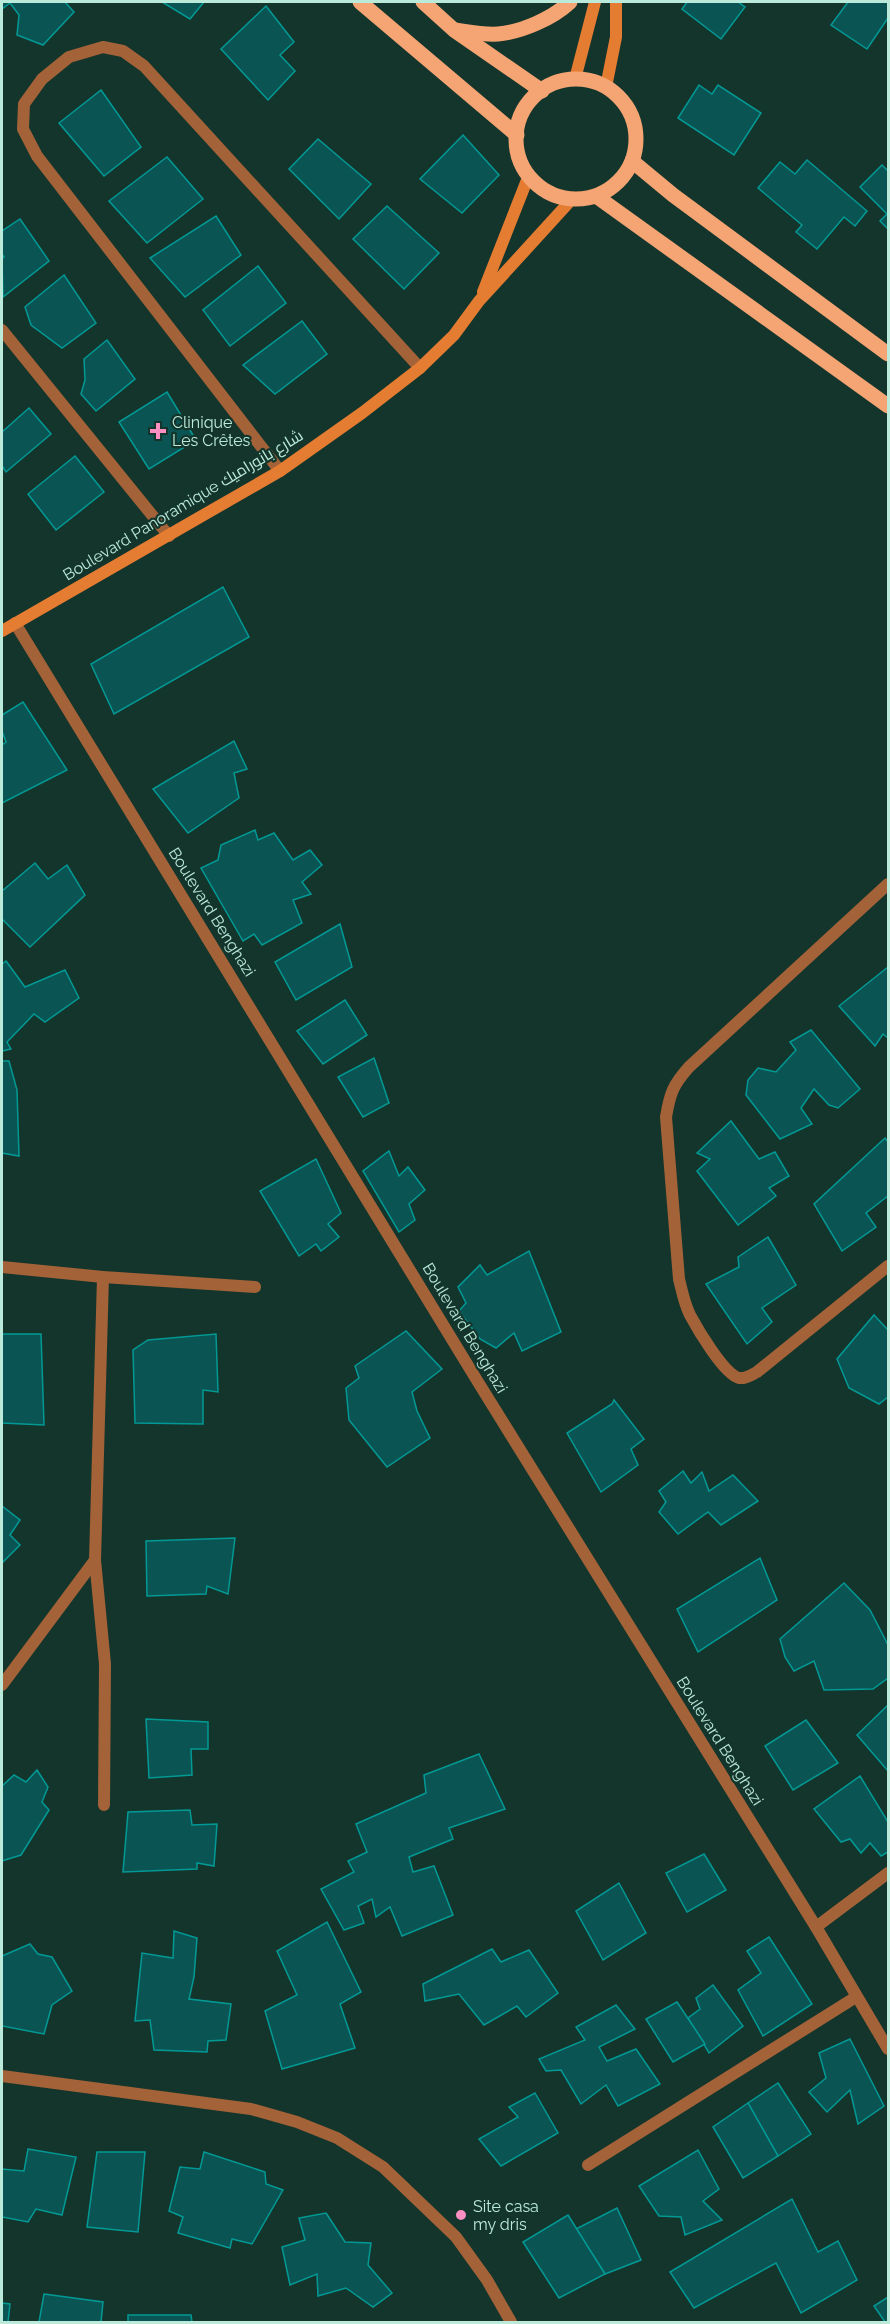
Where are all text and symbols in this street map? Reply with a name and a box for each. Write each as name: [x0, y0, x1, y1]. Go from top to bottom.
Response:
place label: Clinique Les Crêtes: [172, 413, 251, 450]
marker: Clinique Les Crêtes: [149, 422, 167, 440]
street label: Boulevard Panoramique شارع بانوراميك: [60, 426, 307, 586]
street label: Boulevard Benghazi: [165, 844, 259, 980]
street label: Boulevard Benghazi: [419, 1260, 511, 1396]
street label: Boulevard Benghazi: [673, 1673, 767, 1809]
place label: Site casa my dris: [473, 2197, 539, 2234]
marker: Site casa my dris: [454, 2208, 468, 2222]

